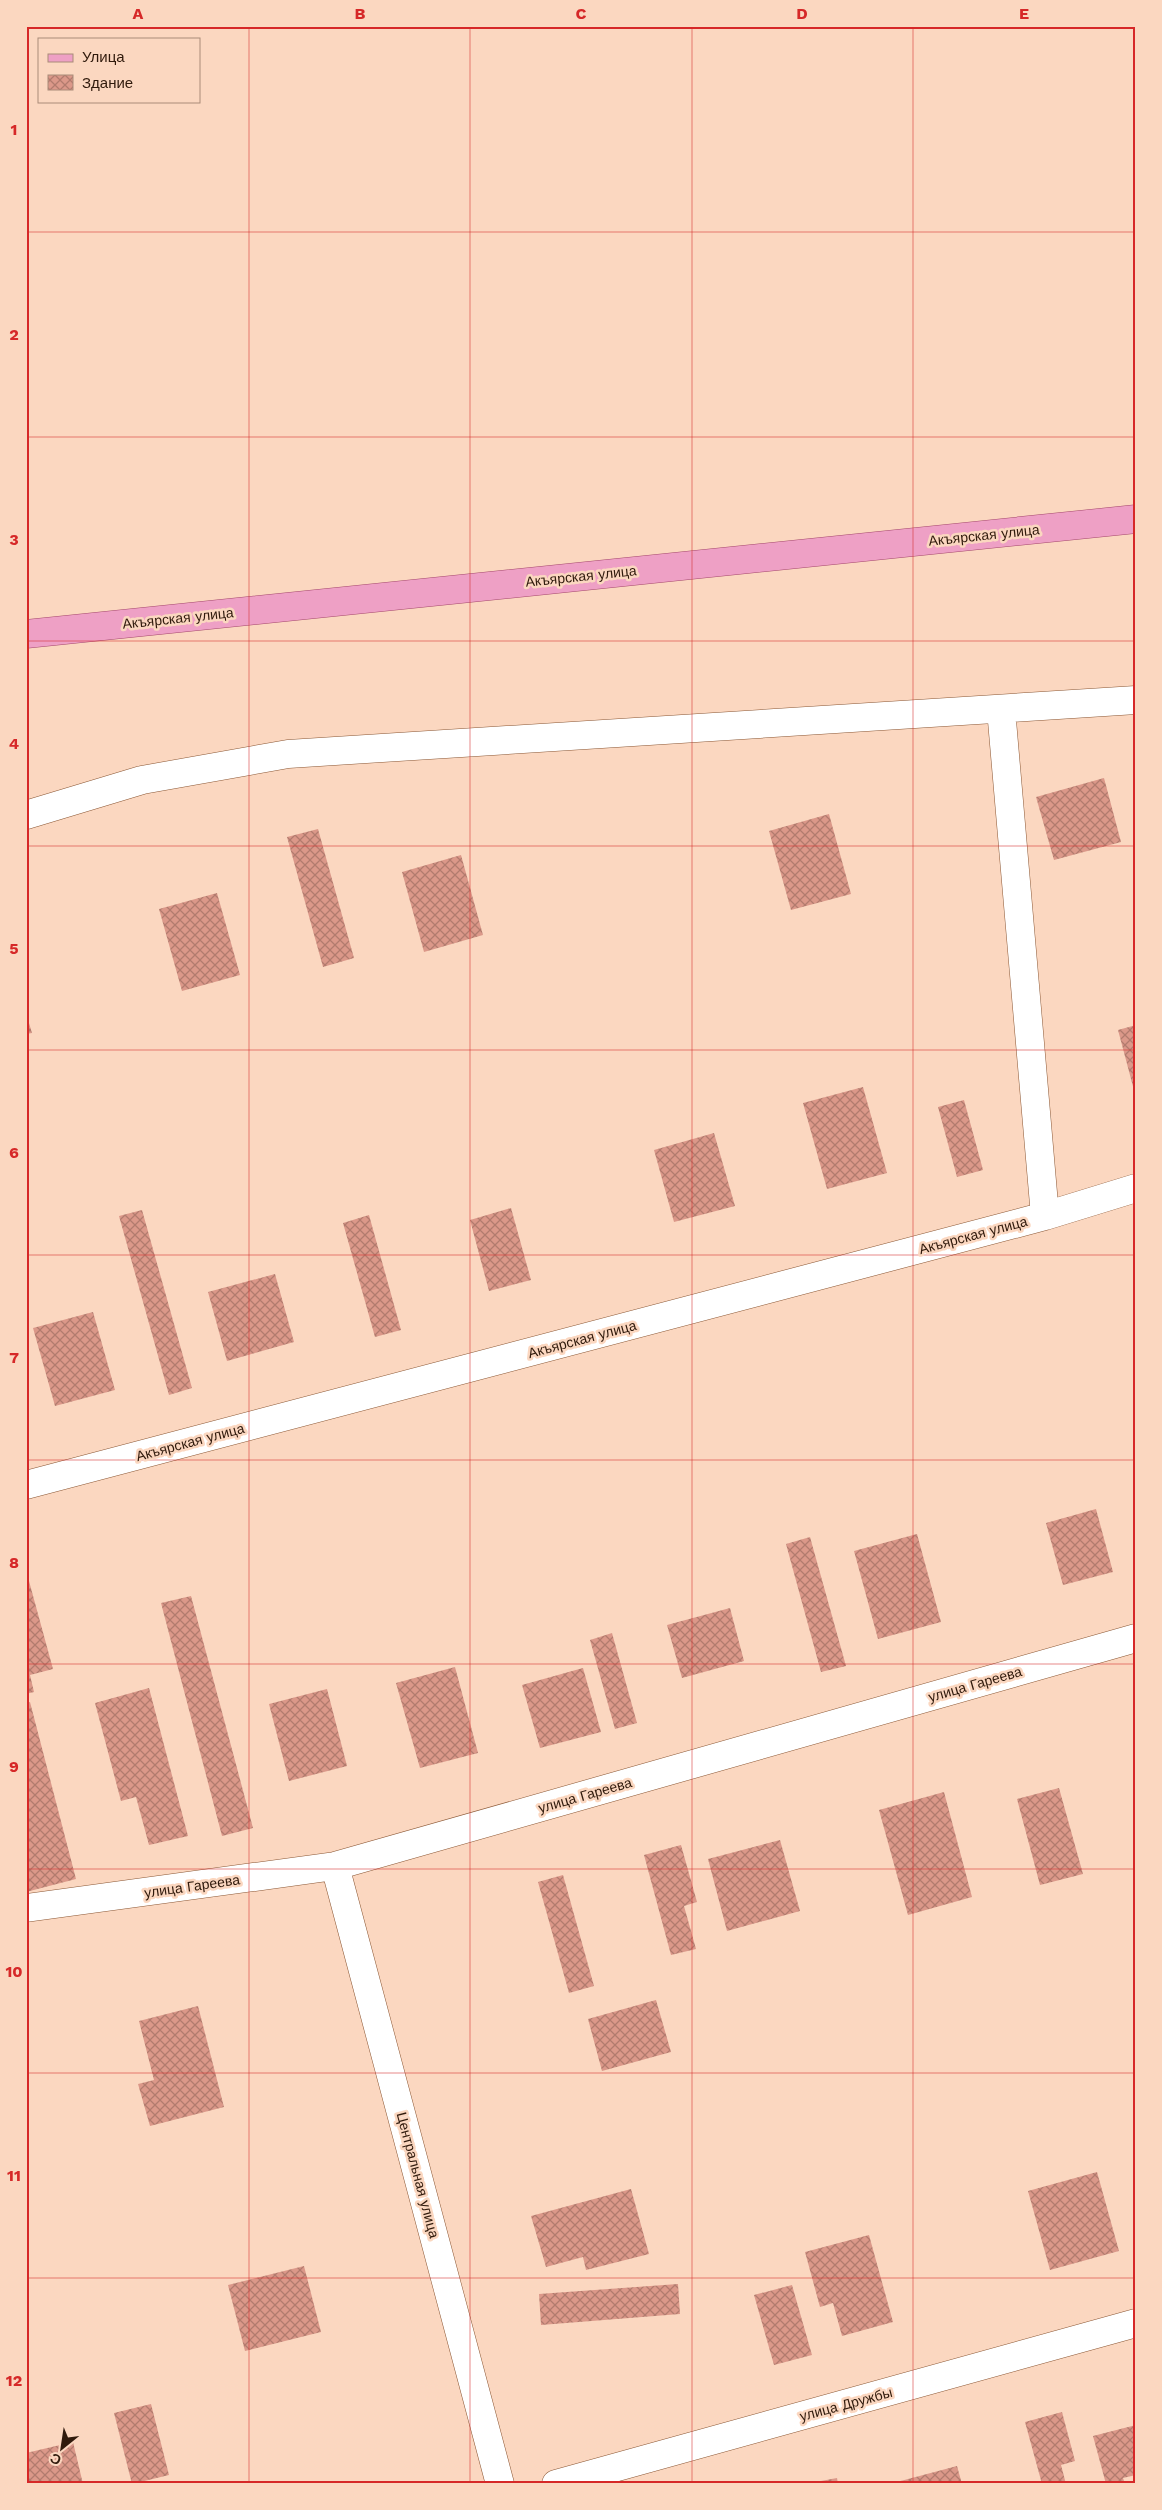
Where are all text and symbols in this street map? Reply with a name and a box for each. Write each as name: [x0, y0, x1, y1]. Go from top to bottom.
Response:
text: A: [133, 4, 144, 23]
text: B: [355, 4, 366, 23]
text: C: [576, 4, 587, 23]
text: D: [796, 4, 808, 23]
text: E: [1019, 4, 1029, 23]
legend: [38, 38, 200, 102]
text: Улица: [82, 48, 125, 66]
text: Здание: [82, 74, 133, 92]
text: 1: [11, 120, 17, 139]
text: 2: [9, 325, 19, 344]
street label: Акъярская улица: [928, 521, 1041, 549]
text: 3: [9, 530, 19, 549]
street label: Акъярская улица: [525, 562, 638, 590]
street label: Акъярская улица: [122, 604, 235, 632]
text: 4: [9, 734, 19, 753]
text: 5: [9, 939, 19, 958]
text: 6: [9, 1143, 19, 1162]
street label: Акъярская улица: [917, 1213, 1029, 1257]
street label: Акъярская улица: [526, 1317, 638, 1361]
text: 7: [9, 1348, 19, 1367]
street label: Акъярская улица: [134, 1420, 246, 1464]
text: 8: [9, 1553, 19, 1572]
street label: улица Гареева: [927, 1663, 1024, 1705]
text: 9: [9, 1757, 19, 1776]
street label: улица Гареева: [537, 1774, 634, 1816]
street label: улица Гареева: [143, 1871, 241, 1901]
text: 10: [5, 1962, 23, 1981]
street label: Центральная улица: [393, 2110, 443, 2240]
text: 11: [7, 2166, 21, 2185]
text: 12: [6, 2371, 22, 2390]
street label: улица Дружбы: [798, 2384, 894, 2424]
north arrow: [38, 2422, 88, 2472]
text: С: [47, 2450, 64, 2469]

